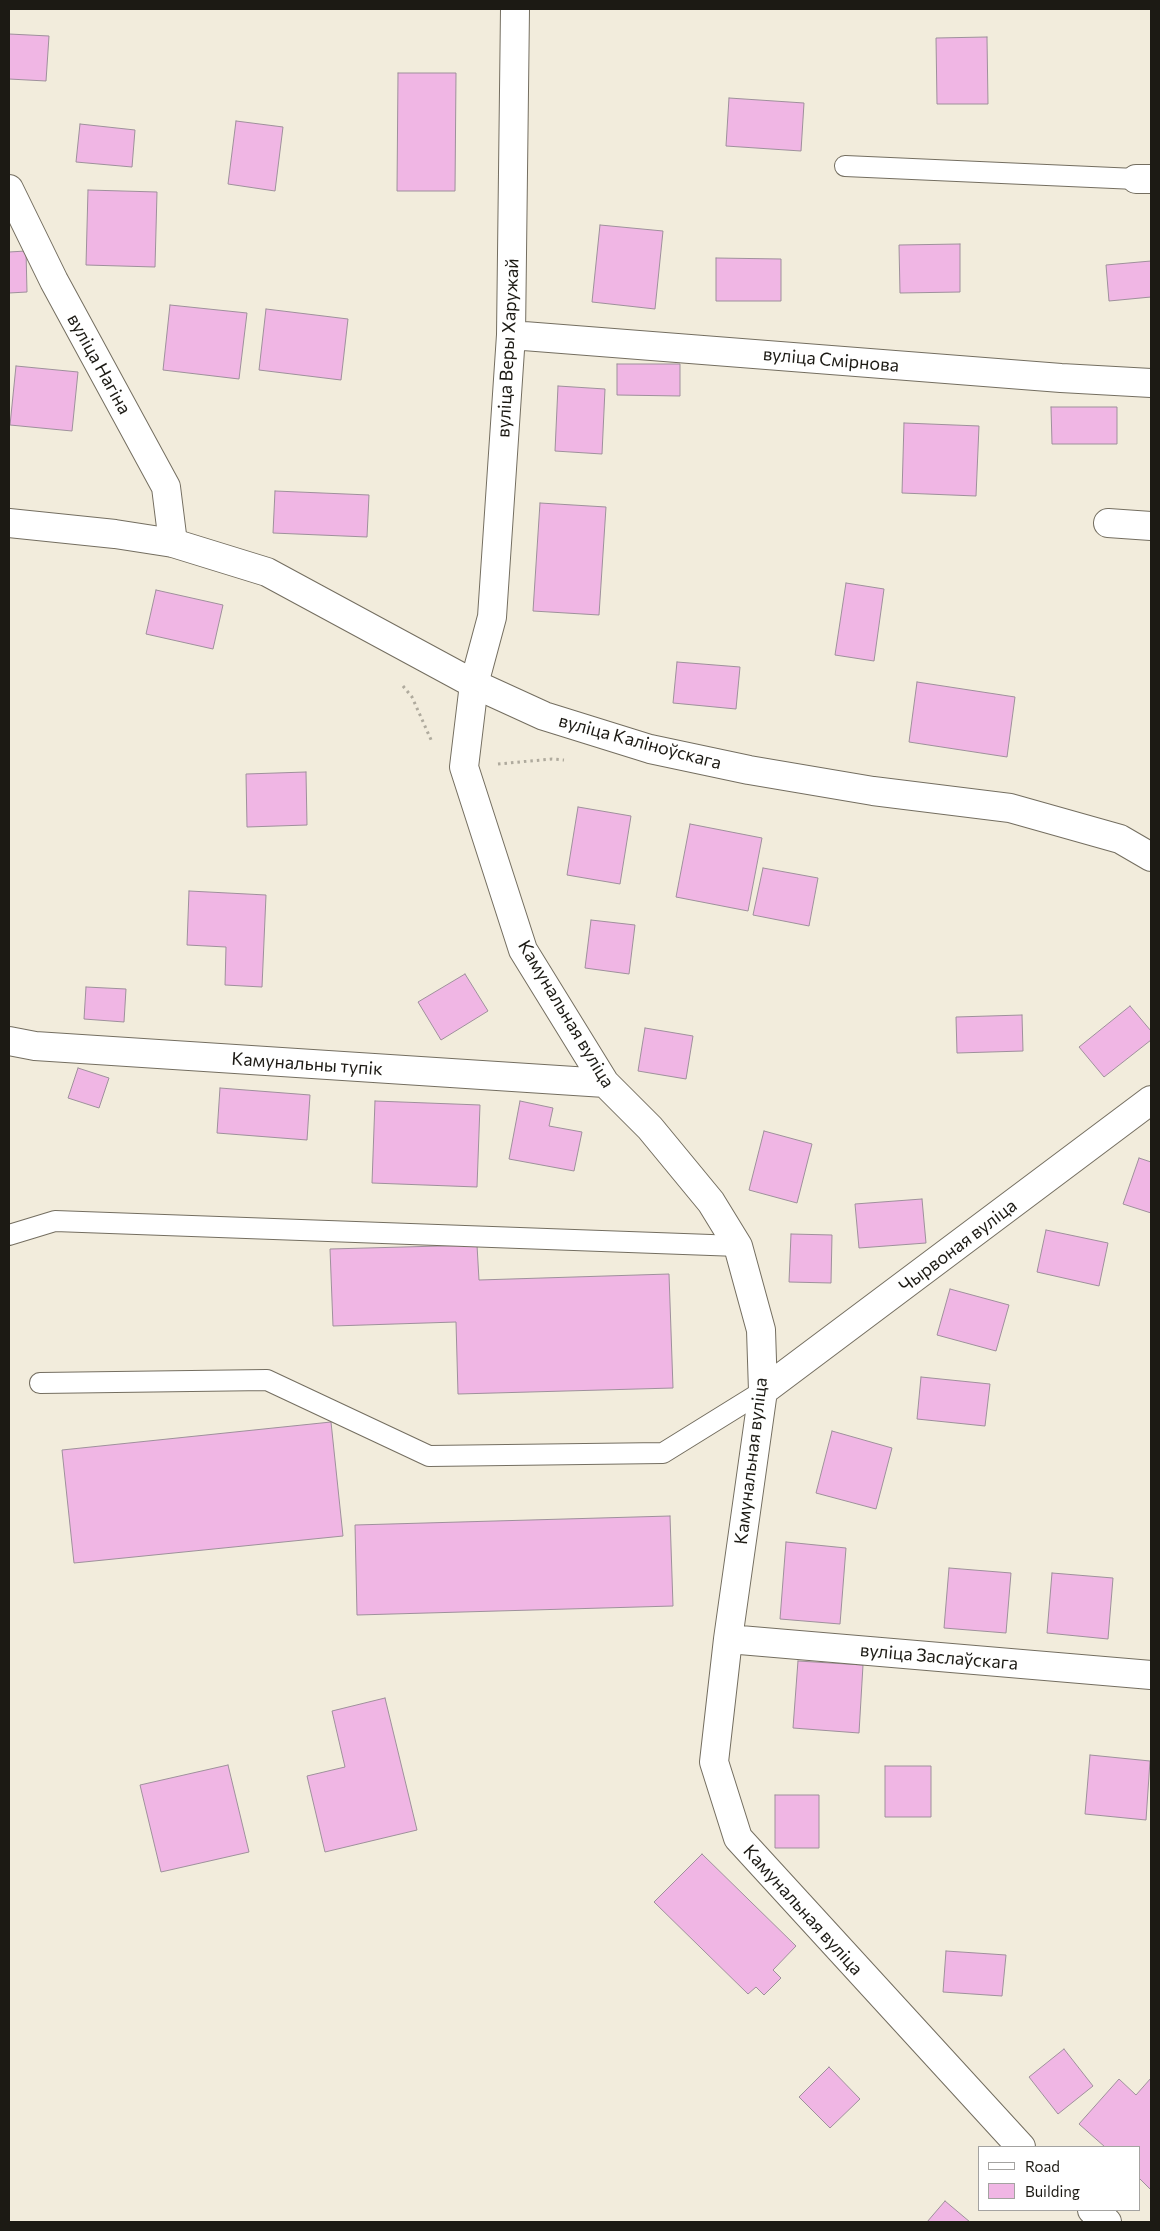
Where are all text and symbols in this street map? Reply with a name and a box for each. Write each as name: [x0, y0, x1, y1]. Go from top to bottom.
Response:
street label: вуліца Веры Харужай: [493, 258, 523, 438]
street label: вуліца Нагіна: [63, 310, 135, 418]
street label: вуліца Смірнова: [762, 343, 900, 377]
street label: вуліца Каліноўскага: [556, 710, 724, 774]
street label: Камунальная вуліца: [513, 936, 619, 1092]
street label: Камунальны тупік: [231, 1048, 383, 1080]
street label: Чырвоная вуліца: [895, 1195, 1021, 1297]
street label: Камунальная вуліца: [730, 1376, 772, 1546]
street label: вуліца Заслаўскага: [859, 1639, 1019, 1675]
street label: Камунальная вуліца: [739, 1840, 867, 1980]
legend: [978, 2146, 1140, 2211]
text: Road: [1025, 2157, 1060, 2175]
text: Building: [1025, 2182, 1080, 2200]

